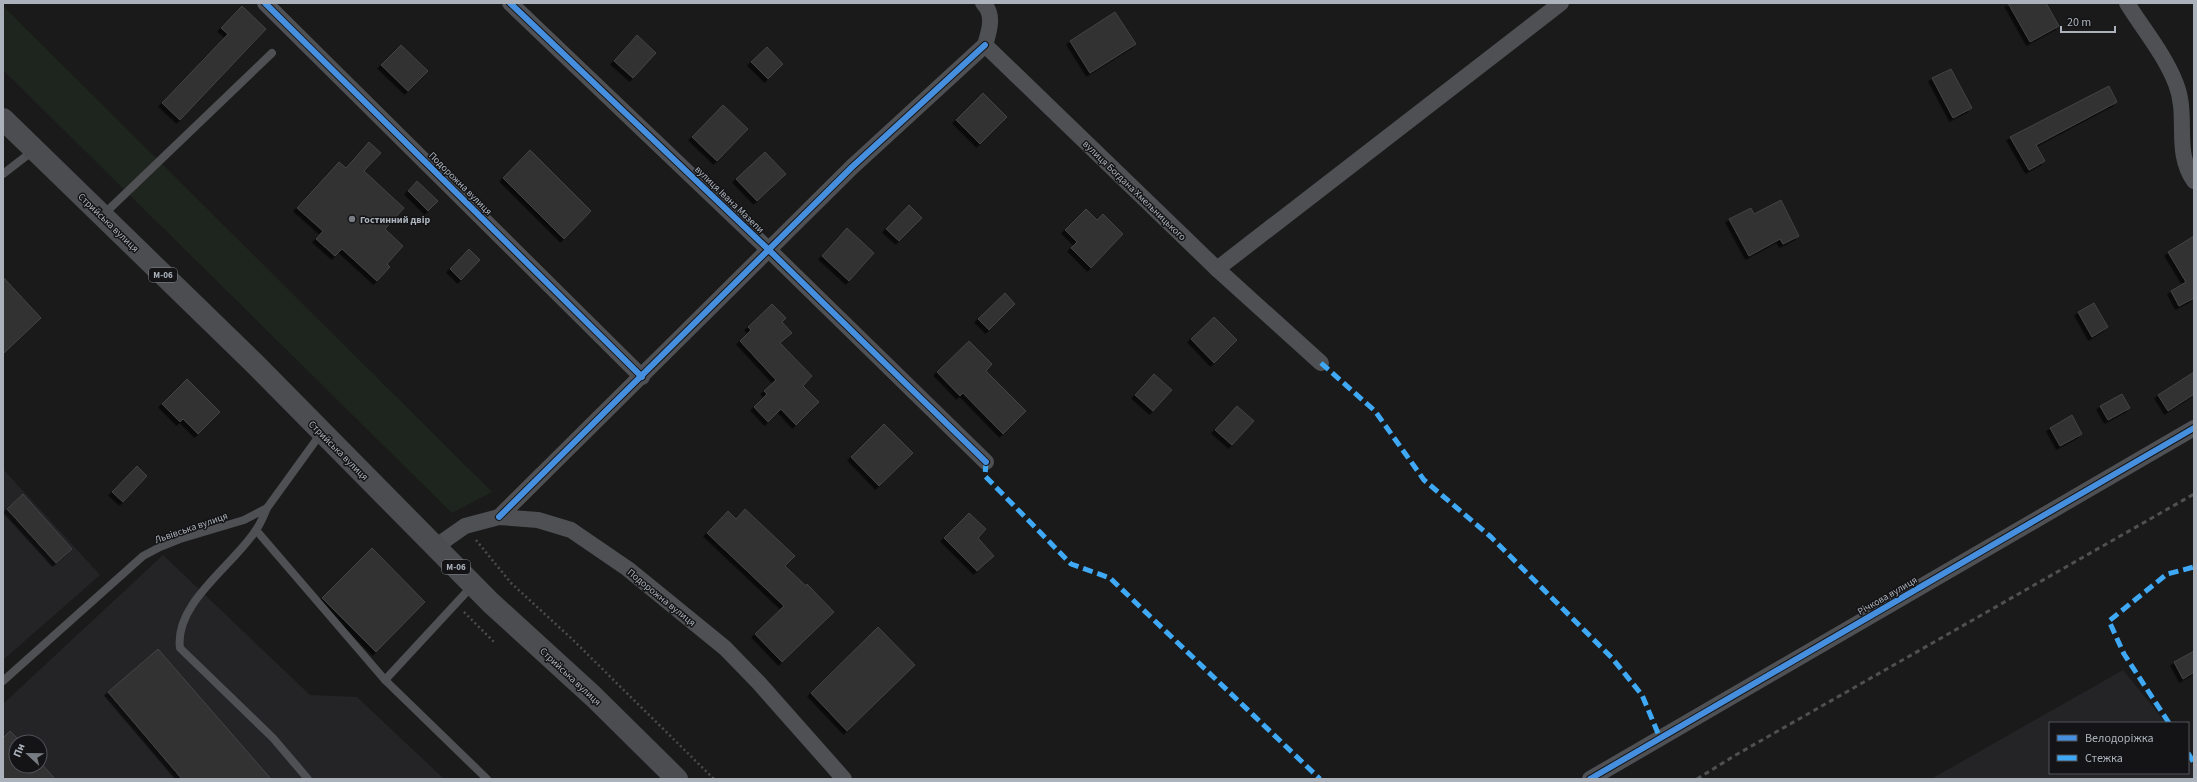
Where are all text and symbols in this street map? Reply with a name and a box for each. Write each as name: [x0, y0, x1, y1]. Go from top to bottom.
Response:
scale bar: [2061, 8, 2115, 34]
text: 20 m: [2067, 14, 2091, 31]
street label: вулиця Богдана Хмельницького: [1079, 137, 1189, 244]
street label: Подорожна вулиця: [425, 149, 495, 219]
street label: вулиця Івана Мазепи: [691, 163, 767, 237]
street label: Стрийська вулиця: [75, 190, 142, 255]
place label: Гостинний двір: [360, 213, 430, 227]
marker: Гостинний двір: [347, 214, 357, 224]
road number: М-06: [149, 268, 177, 282]
street label: Стрийська вулиця: [305, 418, 371, 484]
street label: Львівська вулиця: [153, 509, 230, 547]
road number: М-06: [442, 560, 470, 574]
street label: Подорожна вулиця: [624, 566, 699, 630]
street label: Річкова вулиця: [1855, 573, 1920, 619]
street label: Стрийська вулиця: [536, 644, 604, 709]
legend: [2049, 722, 2189, 774]
text: Велодоріжка: [2085, 730, 2154, 747]
north arrow: [8, 734, 48, 774]
text: Пн: [10, 741, 29, 760]
text: Стежка: [2085, 750, 2123, 767]

